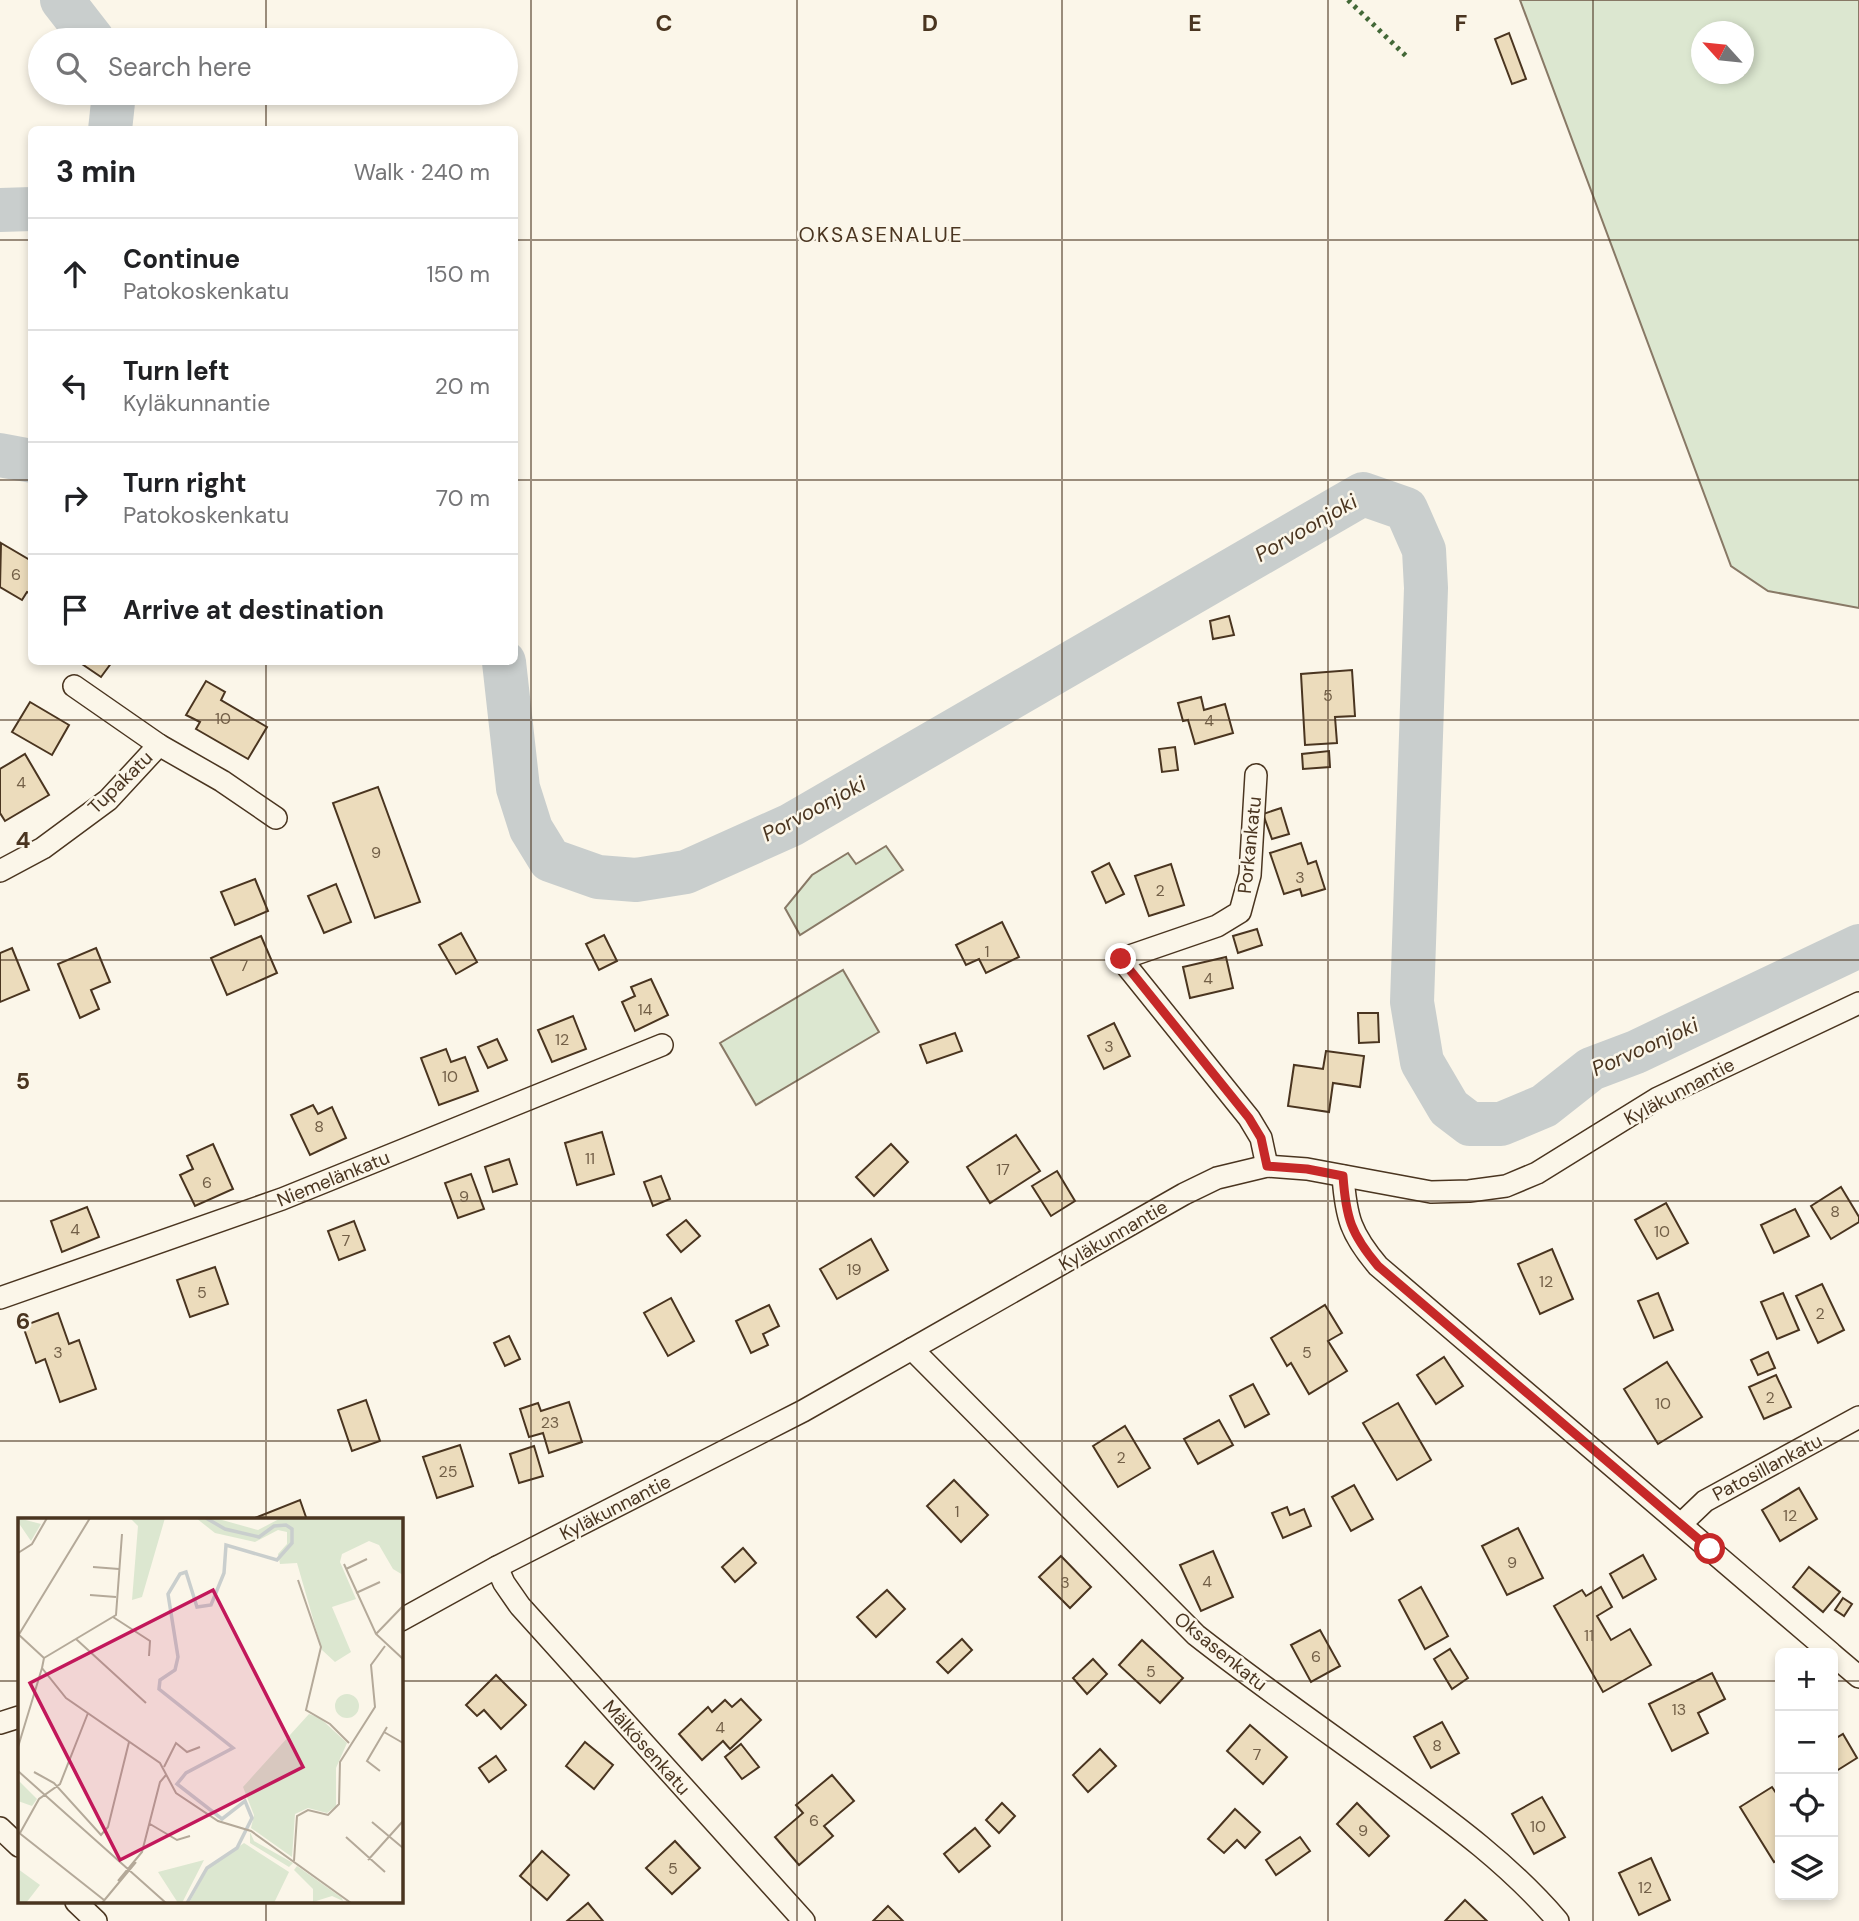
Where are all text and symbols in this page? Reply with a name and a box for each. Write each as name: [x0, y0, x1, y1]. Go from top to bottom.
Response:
text: C: [656, 8, 672, 38]
text: D: [922, 8, 938, 38]
text: E: [1188, 8, 1202, 38]
text: F: [1455, 8, 1468, 38]
north arrow: [1691, 21, 1754, 84]
search box: [28, 28, 518, 105]
icon: search: [52, 48, 90, 86]
text: Search here: [108, 50, 251, 84]
text: 3 min: [56, 152, 136, 191]
text: Walk · 240 m: [354, 157, 490, 187]
district label: OKSASENALUE: [798, 221, 964, 249]
text: Continue: [123, 242, 240, 276]
icon: ahead: [56, 255, 94, 293]
text: 150 m: [426, 259, 490, 289]
text: Patokoskenkatu: [123, 276, 289, 306]
text: Turn left: [123, 354, 230, 388]
icon: left: [56, 367, 94, 405]
text: 20 m: [435, 371, 490, 401]
text: Kyläkunnantie: [123, 388, 270, 418]
text: Turn right: [123, 466, 247, 500]
icon: right: [56, 479, 94, 517]
text: 70 m: [436, 483, 490, 513]
water label: Porvoonjoki: [1250, 487, 1363, 569]
text: Patokoskenkatu: [123, 500, 289, 530]
house number: 6: [11, 564, 21, 585]
icon: arrive: [56, 591, 94, 629]
text: Arrive at destination: [123, 593, 384, 627]
house number: 5: [1323, 685, 1333, 706]
house number: 10: [215, 708, 231, 729]
house number: 4: [1204, 710, 1214, 731]
street label: Tupakatu: [83, 745, 158, 819]
water label: Porvoonjoki: [757, 769, 872, 848]
house number: 4: [16, 772, 26, 793]
street label: Porkankatu: [1232, 795, 1267, 895]
text: 4: [16, 825, 31, 855]
house number: 9: [371, 842, 381, 863]
house number: 3: [1295, 867, 1305, 888]
house number: 2: [1155, 880, 1165, 901]
house number: 1: [985, 941, 990, 962]
route end: [1105, 943, 1136, 974]
house number: 7: [240, 955, 248, 976]
house number: 4: [1203, 968, 1213, 989]
house number: 14: [638, 999, 653, 1020]
water label: Porvoonjoki: [1587, 1011, 1704, 1083]
house number: 12: [555, 1029, 569, 1050]
house number: 3: [1104, 1036, 1114, 1057]
street label: Kyläkunnantie: [1620, 1052, 1739, 1131]
text: 5: [16, 1066, 30, 1096]
house number: 10: [442, 1066, 458, 1087]
house number: 8: [314, 1116, 324, 1137]
street label: Niemelänkatu: [273, 1144, 393, 1212]
house number: 11: [585, 1148, 595, 1169]
house number: 17: [996, 1159, 1010, 1180]
house number: 6: [202, 1172, 212, 1193]
house number: 9: [459, 1186, 469, 1207]
street label: Kyläkunnantie: [1054, 1194, 1172, 1277]
house number: 8: [1830, 1201, 1840, 1222]
house number: 4: [70, 1219, 80, 1240]
house number: 10: [1654, 1221, 1670, 1242]
house number: 7: [342, 1230, 350, 1251]
house number: 19: [846, 1259, 862, 1280]
house number: 12: [1539, 1271, 1553, 1292]
house number: 5: [197, 1282, 207, 1303]
house number: 2: [1815, 1303, 1825, 1324]
text: 6: [16, 1306, 30, 1336]
house number: 3: [53, 1342, 63, 1363]
house number: 5: [1302, 1342, 1312, 1363]
house number: 2: [1765, 1387, 1775, 1408]
house number: 10: [1655, 1393, 1671, 1414]
house number: 23: [541, 1412, 559, 1433]
street label: Patosillankatu: [1708, 1428, 1826, 1507]
house number: 2: [1116, 1447, 1126, 1468]
house number: 25: [439, 1461, 457, 1482]
street label: Kyläkunnantie: [555, 1469, 675, 1546]
house number: 1: [955, 1501, 960, 1522]
house number: 12: [1783, 1505, 1797, 1526]
inset map: [18, 1518, 402, 1904]
route start: [1694, 1533, 1725, 1564]
house number: 9: [1507, 1552, 1517, 1573]
house number: 4: [1202, 1571, 1212, 1592]
house number: 3: [1060, 1572, 1070, 1593]
street label: Oksasenkatu: [1169, 1606, 1272, 1697]
house number: 11: [1584, 1625, 1594, 1646]
house number: 6: [1311, 1646, 1321, 1667]
map controls: [1775, 1648, 1838, 1900]
button: +: [1775, 1648, 1838, 1711]
house number: 5: [1146, 1661, 1156, 1682]
street label: Mälkösenkatu: [597, 1694, 696, 1800]
house number: 13: [1672, 1699, 1686, 1720]
button: −: [1775, 1711, 1838, 1774]
house number: 4: [715, 1717, 725, 1738]
house number: 8: [1432, 1735, 1442, 1756]
house number: 7: [1253, 1744, 1261, 1765]
button: locate: [1775, 1774, 1838, 1837]
house number: 6: [809, 1810, 819, 1831]
house number: 10: [1530, 1816, 1546, 1837]
house number: 9: [1358, 1820, 1368, 1841]
button: layers: [1775, 1837, 1838, 1900]
house number: 5: [668, 1858, 678, 1879]
house number: 12: [1638, 1877, 1652, 1898]

